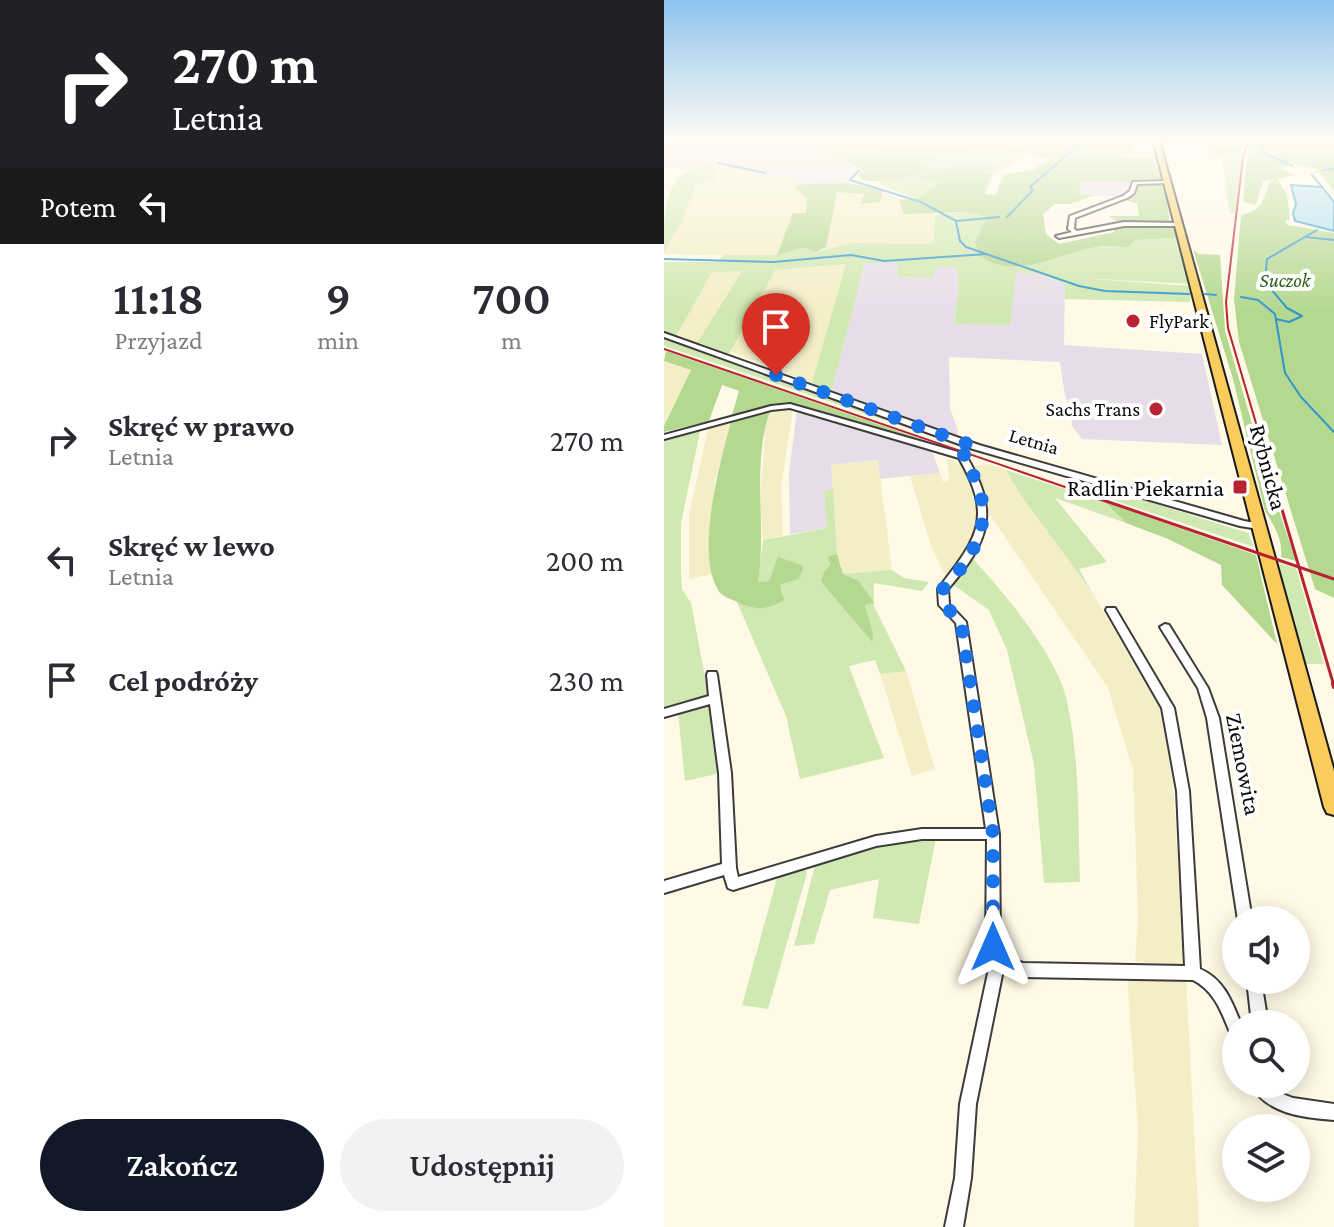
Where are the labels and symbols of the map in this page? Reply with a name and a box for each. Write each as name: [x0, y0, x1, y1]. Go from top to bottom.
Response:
park label: Suczok: [1259, 269, 1312, 291]
pin: [742, 293, 810, 375]
place label: FlyPark: [1149, 310, 1209, 333]
marker: FlyPark: [1124, 312, 1142, 330]
place label: Sachs Trans: [1045, 398, 1140, 420]
marker: Sachs Trans: [1147, 400, 1165, 418]
street label: Rybnicka: [1245, 421, 1293, 513]
street label: Letnia: [1007, 423, 1061, 459]
place label: Radlin Piekarnia: [1067, 474, 1224, 501]
marker: Radlin Piekarnia: [1231, 478, 1249, 496]
street label: Ziemowita: [1221, 711, 1267, 817]
position arrow: [951, 905, 1035, 989]

